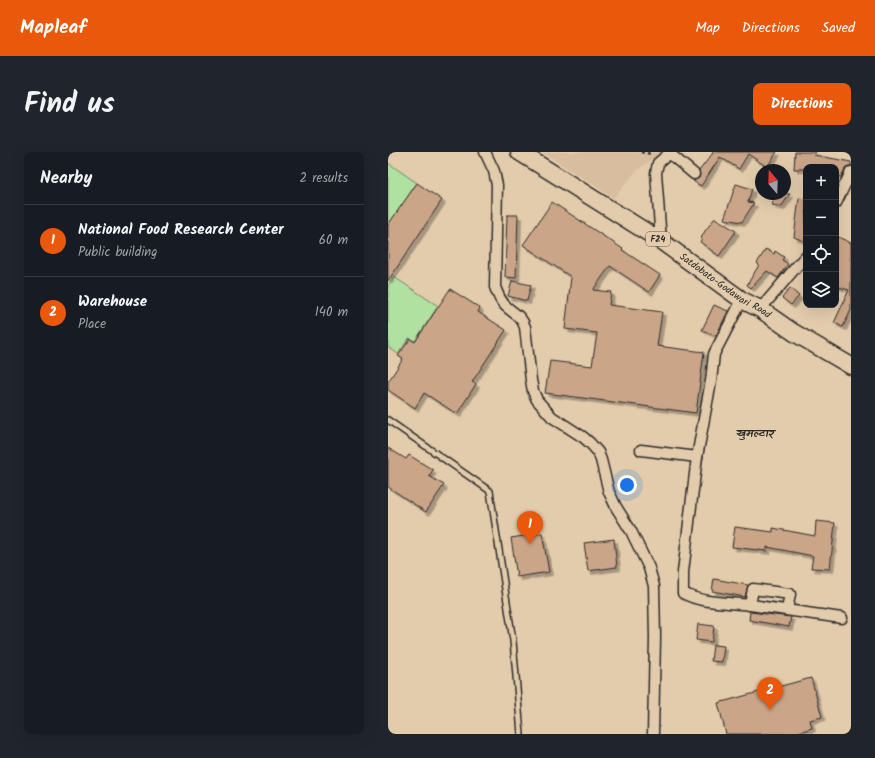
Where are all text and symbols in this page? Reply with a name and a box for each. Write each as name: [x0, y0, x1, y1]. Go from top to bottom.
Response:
text: Mapleaf: [20, 13, 87, 43]
text: Map: [695, 17, 720, 39]
text: Directions: [742, 17, 800, 39]
text: Saved: [822, 17, 855, 39]
text: Find us: [24, 82, 115, 127]
button: Directions: [753, 83, 851, 125]
north arrow: [755, 164, 791, 200]
map controls: [803, 164, 839, 308]
button: +: [803, 164, 839, 200]
text: Nearby: [40, 165, 92, 192]
text: 2 results: [300, 168, 348, 189]
button: −: [803, 200, 839, 236]
text: National Food Research Center: [78, 218, 284, 242]
text: 1: [51, 230, 55, 251]
text: 60 m: [319, 230, 348, 251]
road number: F24: [646, 232, 670, 246]
button: locate: [803, 236, 839, 272]
text: Public building: [78, 242, 157, 263]
street label: Satdobato-Godawari Road: [676, 249, 775, 323]
button: layers: [803, 272, 839, 308]
text: Warehouse: [78, 290, 147, 314]
text: 2: [49, 302, 57, 323]
text: 140 m: [315, 302, 348, 323]
text: Place: [78, 314, 106, 335]
district label: खुमल्टार: [736, 425, 776, 443]
your location: [617, 475, 637, 495]
pin: 1: [517, 511, 543, 544]
pin: 2: [757, 677, 783, 710]

